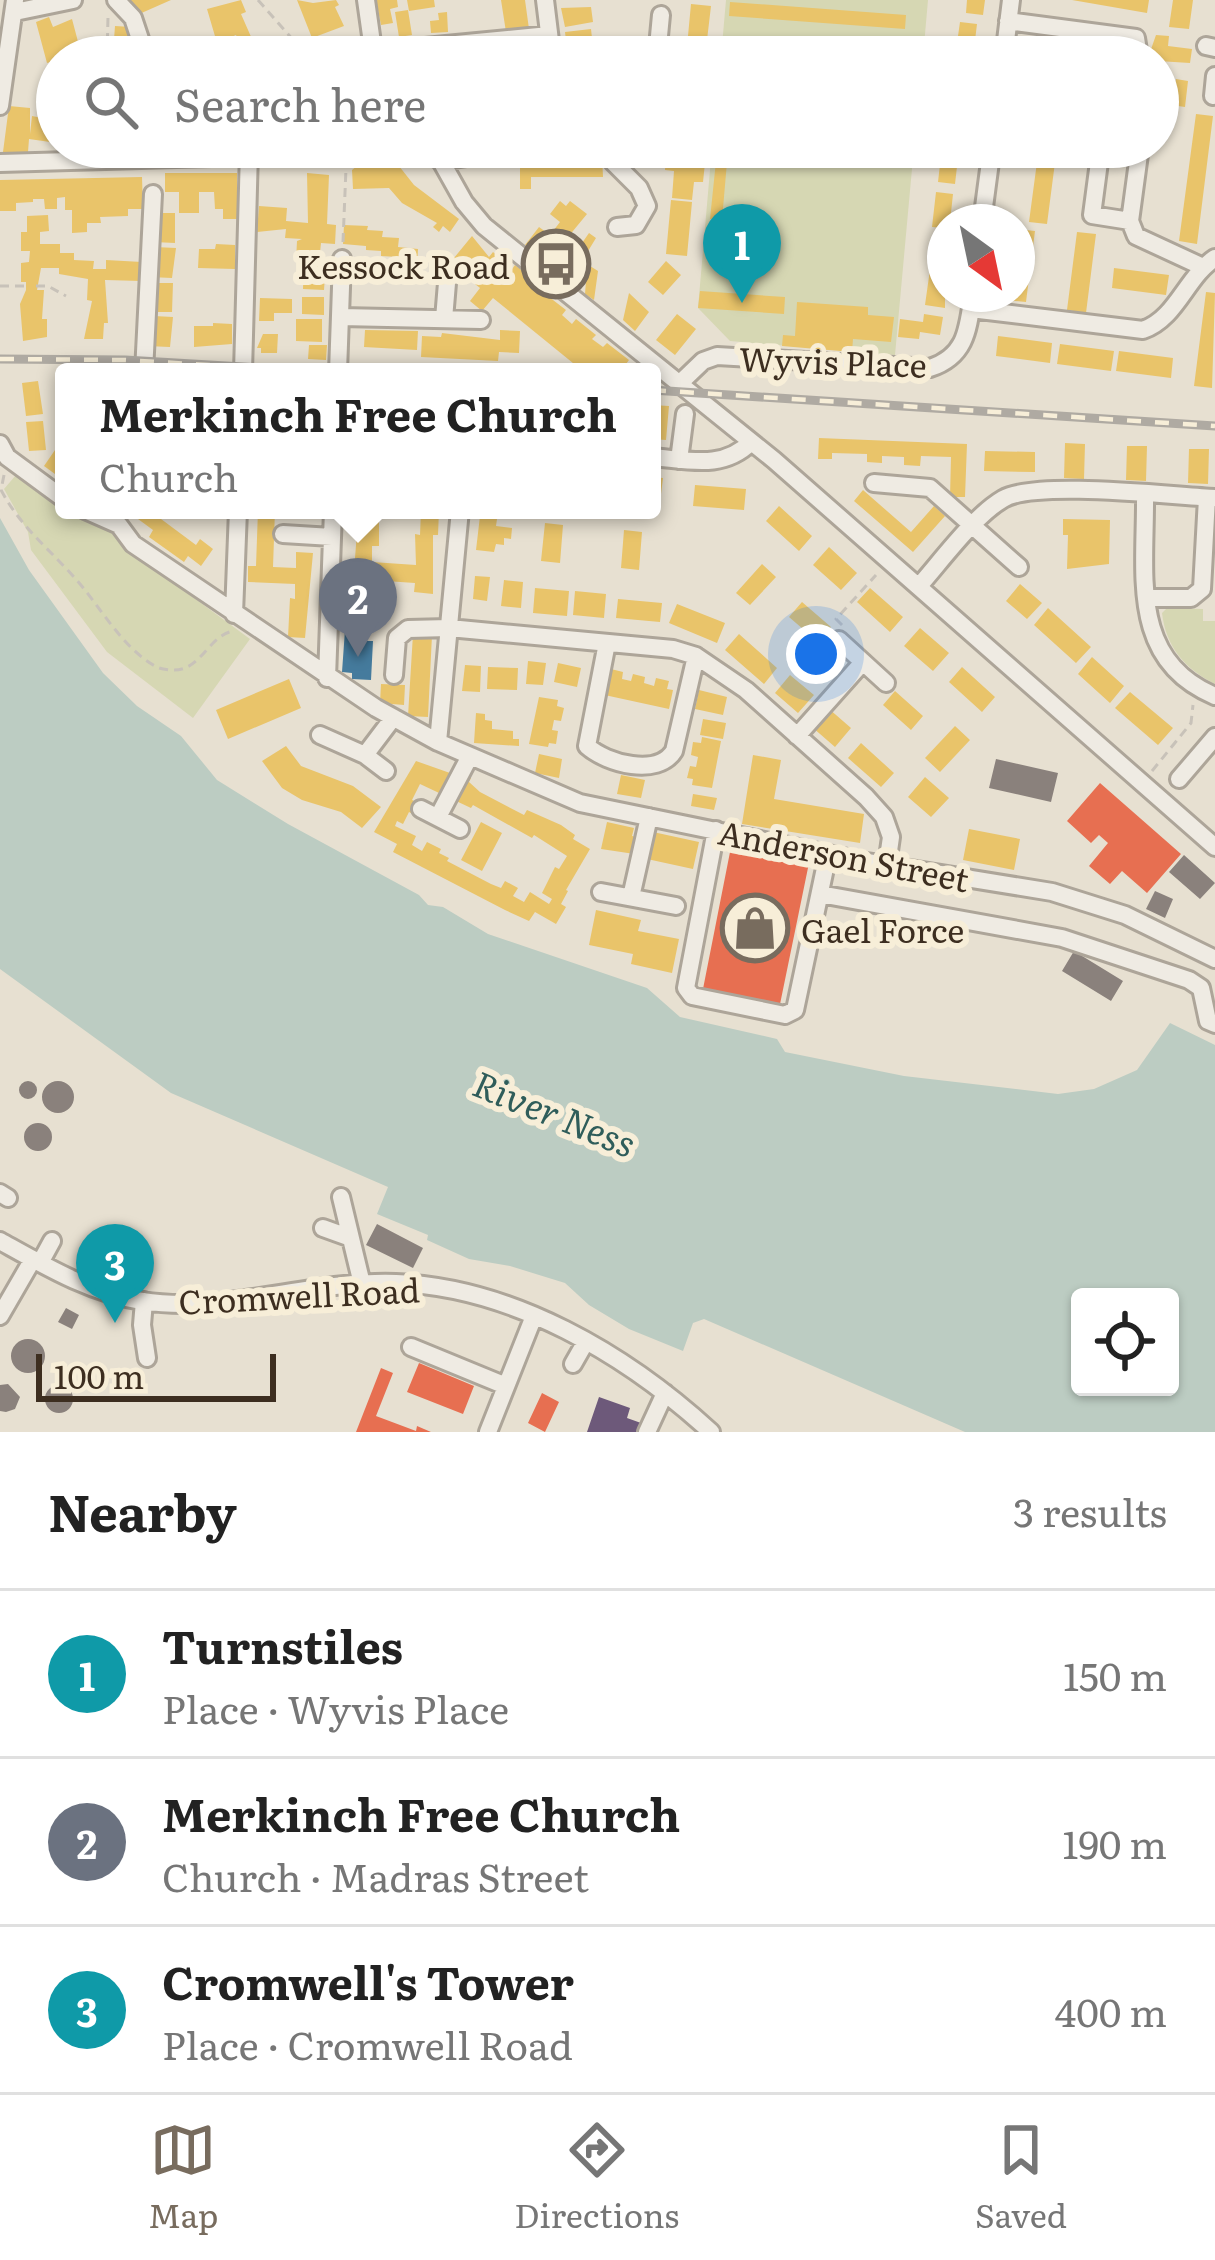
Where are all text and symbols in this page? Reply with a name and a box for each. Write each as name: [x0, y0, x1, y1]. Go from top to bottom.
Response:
search box: [36, 36, 1179, 168]
icon: search: [78, 69, 144, 135]
text: Search here: [174, 69, 426, 136]
pin: 1: [703, 204, 781, 303]
north arrow: [927, 204, 1035, 312]
bus stop icon: Kessock Road: [521, 229, 591, 299]
place label: Kessock Road: [297, 240, 510, 289]
street label: Wyvis Place: [738, 332, 928, 388]
popup: [55, 363, 661, 519]
text: Merkinch Free Church: [99, 379, 617, 446]
text: Church: [99, 446, 238, 504]
pin: 2: [319, 558, 397, 657]
your location: [786, 624, 846, 684]
street label: Anderson Street: [715, 806, 974, 902]
shop icon: Gael Force: [720, 893, 790, 963]
place label: Gael Force: [801, 904, 964, 953]
water label: River Ness: [466, 1055, 644, 1169]
pin: 3: [76, 1224, 154, 1323]
street label: Cromwell Road: [177, 1263, 421, 1325]
map controls: [1071, 1288, 1179, 1396]
button: locate: [1071, 1288, 1179, 1396]
scale bar: [36, 1348, 276, 1401]
text: 100 m: [54, 1350, 144, 1399]
text: Nearby: [48, 1472, 237, 1548]
text: 3 results: [1013, 1481, 1167, 1539]
text: Turnstiles: [162, 1611, 403, 1678]
text: 1: [79, 1645, 95, 1703]
text: 150 m: [1063, 1645, 1167, 1703]
text: Place · Wyvis Place: [162, 1678, 509, 1736]
text: Merkinch Free Church: [162, 1779, 680, 1846]
text: 2: [77, 1813, 97, 1871]
text: 190 m: [1063, 1813, 1167, 1871]
text: Church · Madras Street: [162, 1846, 589, 1904]
text: Cromwell's Tower: [162, 1947, 574, 2014]
text: 3: [76, 1981, 98, 2039]
text: 400 m: [1055, 1981, 1167, 2039]
text: Place · Cromwell Road: [162, 2014, 573, 2072]
tab: Map: [148, 2117, 218, 2238]
tab: Directions: [514, 2117, 679, 2238]
tab: Saved: [975, 2117, 1067, 2238]

